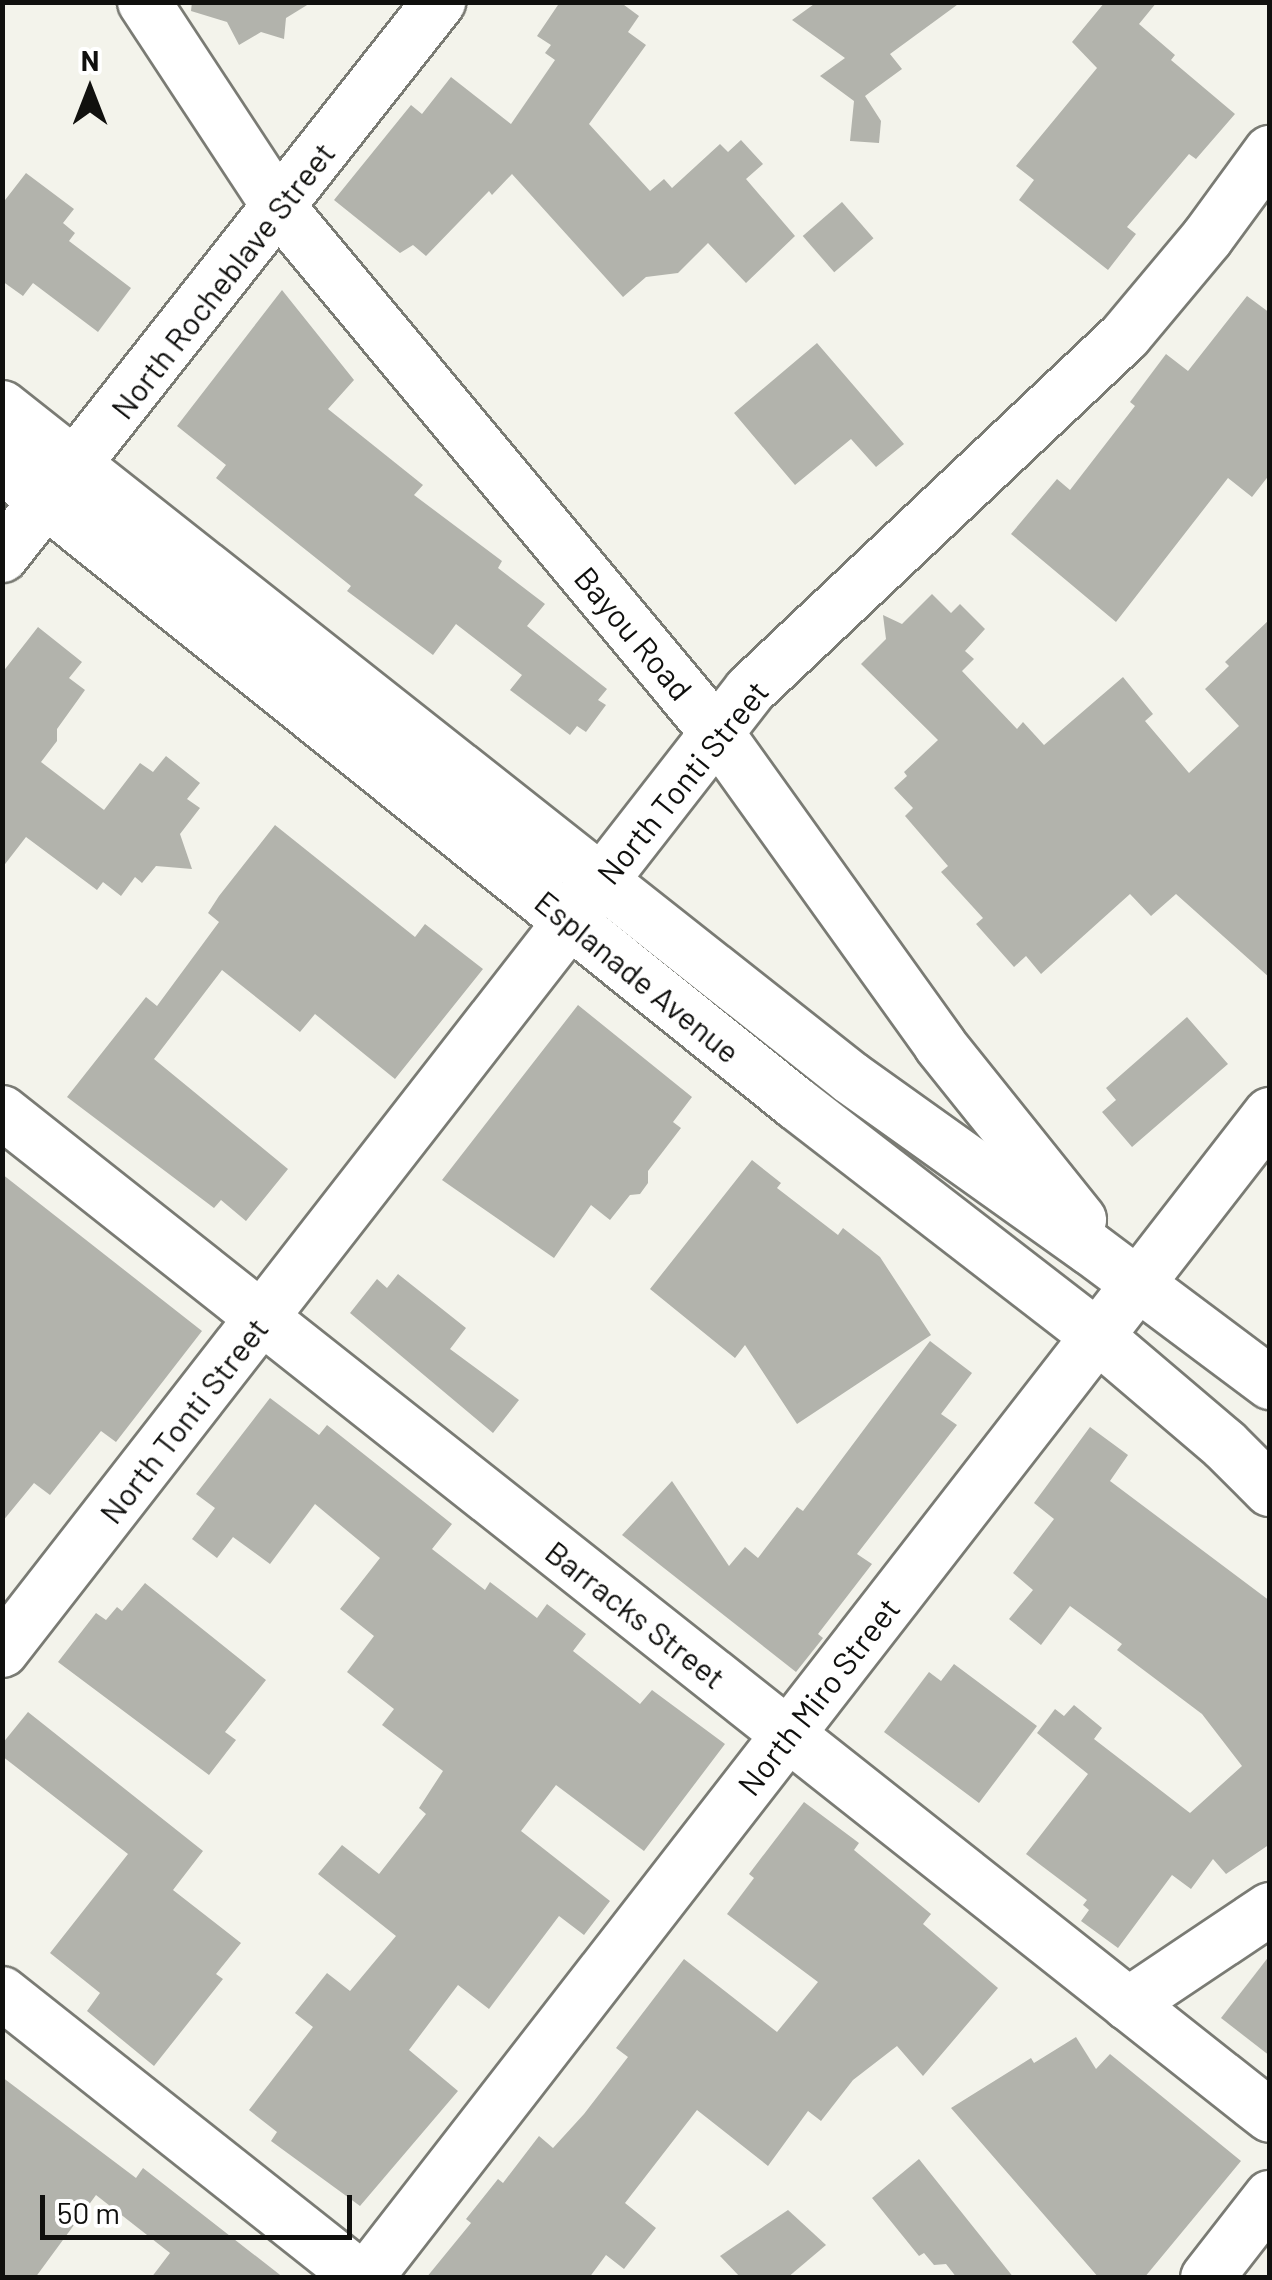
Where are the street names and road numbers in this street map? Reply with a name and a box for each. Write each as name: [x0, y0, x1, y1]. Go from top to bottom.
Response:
street label: North Rocheblave Street: [102, 134, 342, 426]
street label: Bayou Road: [567, 559, 701, 707]
street label: North Tonti Street: [588, 673, 776, 891]
street label: Esplanade Avenue: [528, 882, 748, 1070]
street label: North Tonti Street: [91, 1309, 275, 1531]
street label: Barracks Street: [538, 1532, 734, 1696]
street label: North Miro Street: [729, 1590, 907, 1802]

